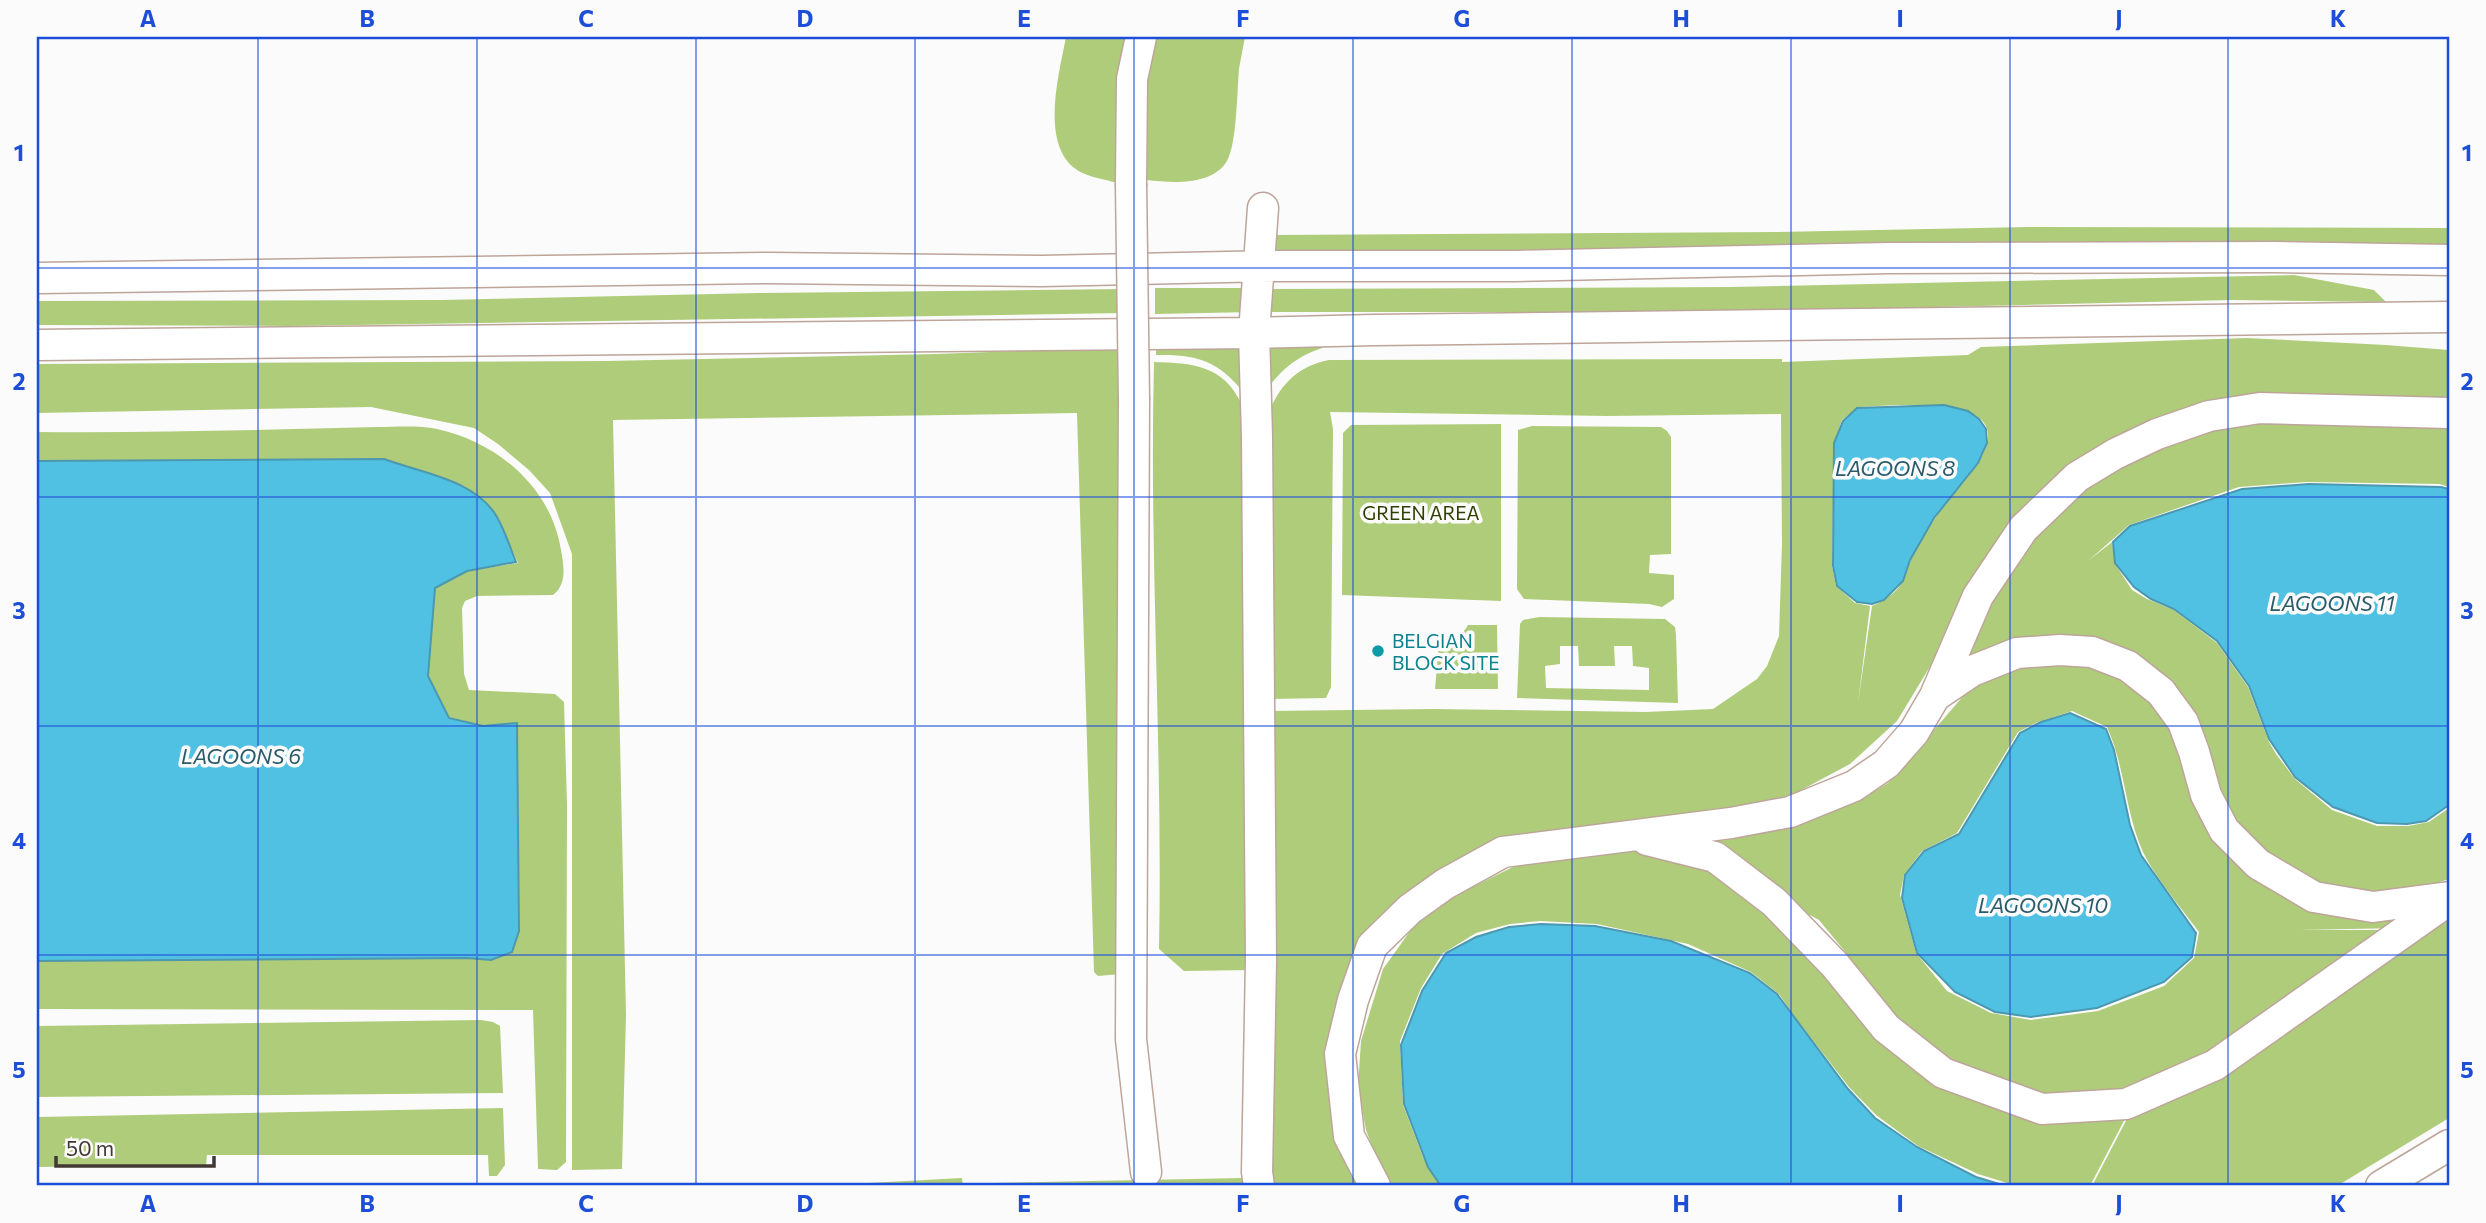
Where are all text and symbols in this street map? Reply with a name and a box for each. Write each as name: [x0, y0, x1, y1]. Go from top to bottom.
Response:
text: A: [140, 4, 157, 32]
text: B: [359, 4, 375, 32]
text: C: [578, 4, 594, 32]
text: D: [797, 4, 814, 32]
text: E: [1017, 4, 1031, 32]
text: F: [1236, 4, 1250, 32]
text: G: [1454, 4, 1470, 32]
text: H: [1672, 4, 1690, 32]
text: I: [1896, 4, 1904, 32]
text: J: [2115, 4, 2123, 32]
text: K: [2330, 4, 2346, 32]
text: 1: [14, 138, 24, 166]
text: 1: [2462, 138, 2472, 166]
text: 2: [12, 367, 26, 395]
text: 2: [2460, 367, 2474, 395]
water label: LAGOONS 8: [1835, 455, 1955, 480]
park label: GREEN AREA: [1362, 501, 1480, 524]
water label: LAGOONS 11: [2269, 590, 2395, 615]
text: 3: [12, 596, 26, 624]
text: 3: [2460, 596, 2474, 624]
place label: BELGIAN BLOCK SITE: [1392, 629, 1500, 674]
marker: BELGIAN BLOCK SITE: [1370, 643, 1386, 659]
water label: LAGOONS 6: [181, 743, 301, 768]
text: 4: [12, 826, 26, 854]
text: 4: [2460, 826, 2474, 854]
water label: LAGOONS 10: [1978, 892, 2108, 917]
text: 5: [12, 1055, 26, 1083]
text: 5: [2460, 1055, 2474, 1083]
scale bar: [56, 1125, 214, 1169]
text: 50 m: [66, 1135, 114, 1160]
text: A: [140, 1189, 157, 1217]
text: B: [359, 1189, 375, 1217]
text: C: [578, 1189, 594, 1217]
text: D: [797, 1189, 814, 1217]
text: E: [1017, 1189, 1031, 1217]
text: F: [1236, 1189, 1250, 1217]
text: G: [1454, 1189, 1470, 1217]
text: H: [1672, 1189, 1690, 1217]
text: I: [1896, 1189, 1904, 1217]
text: J: [2115, 1189, 2123, 1217]
text: K: [2330, 1189, 2346, 1217]

